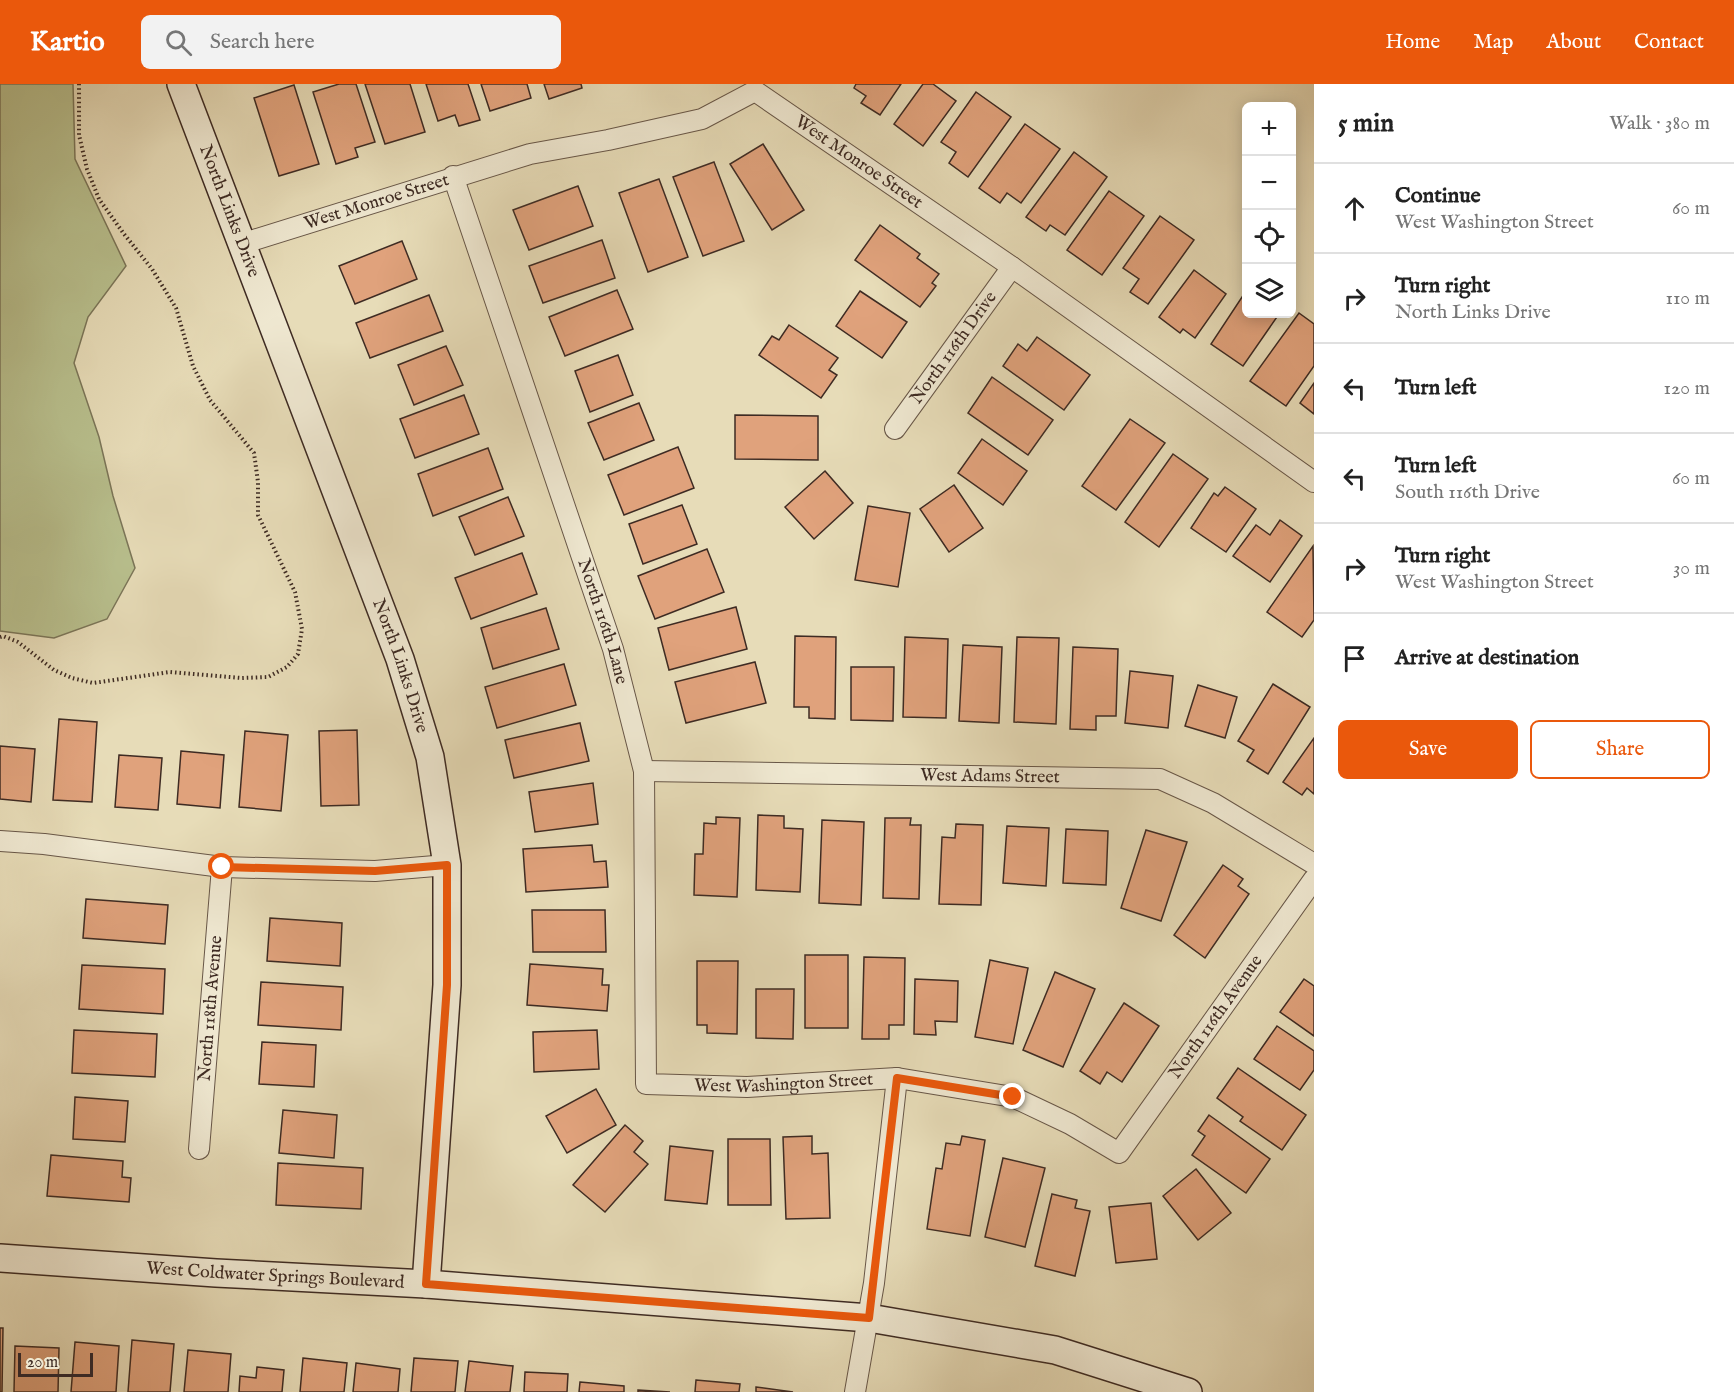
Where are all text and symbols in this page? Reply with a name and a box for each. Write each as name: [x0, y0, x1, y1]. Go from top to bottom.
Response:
search box: [141, 15, 561, 69]
text: Kartio: [30, 25, 105, 60]
icon: search: [162, 26, 195, 59]
text: Search here: [210, 28, 315, 56]
text: Home: [1385, 29, 1440, 56]
text: Map: [1473, 29, 1513, 56]
text: About: [1546, 29, 1601, 56]
text: Contact: [1634, 29, 1704, 56]
map controls: [1242, 102, 1296, 318]
button: +: [1242, 102, 1296, 156]
text: 5 min: [1338, 107, 1394, 140]
street label: West Monroe Street: [790, 110, 927, 214]
text: Walk · 380 m: [1609, 111, 1710, 136]
street label: North Links Drive: [194, 142, 265, 281]
button: −: [1242, 156, 1296, 210]
street label: West Monroe Street: [301, 168, 452, 235]
text: Continue: [1395, 182, 1481, 210]
icon: ahead: [1338, 192, 1371, 225]
text: 60 m: [1672, 196, 1710, 221]
button: locate: [1242, 210, 1296, 264]
text: West Washington Street: [1395, 210, 1594, 235]
button: layers: [1242, 264, 1296, 318]
text: Turn right: [1395, 272, 1490, 300]
icon: right: [1338, 282, 1371, 315]
text: 110 m: [1666, 286, 1710, 311]
street label: North 116th Drive: [905, 287, 1002, 409]
text: North Links Drive: [1395, 300, 1551, 325]
icon: left: [1338, 372, 1371, 405]
text: Turn left: [1395, 374, 1477, 402]
text: 120 m: [1664, 376, 1710, 401]
text: Turn left: [1395, 452, 1477, 480]
icon: left: [1338, 462, 1371, 495]
text: 60 m: [1672, 466, 1710, 491]
text: South 116th Drive: [1395, 480, 1540, 505]
text: Turn right: [1395, 542, 1490, 570]
icon: right: [1338, 552, 1371, 585]
street label: North 116th Lane: [572, 556, 633, 687]
text: 30 m: [1673, 556, 1710, 581]
text: West Washington Street: [1395, 570, 1594, 595]
street label: North Links Drive: [367, 596, 433, 736]
icon: arrive: [1338, 642, 1371, 675]
text: Arrive at destination: [1395, 644, 1579, 672]
button: Save: [1338, 720, 1518, 779]
button: Share: [1530, 720, 1710, 779]
street label: West Adams Street: [920, 764, 1060, 789]
route start: [208, 853, 234, 879]
street label: North 118th Avenue: [193, 935, 228, 1082]
street label: North 116th Avenue: [1164, 951, 1268, 1083]
street label: West Washington Street: [694, 1068, 874, 1099]
route end: [999, 1083, 1025, 1109]
street label: West Coldwater Springs Boulevard: [146, 1257, 405, 1294]
scale bar: [18, 1350, 93, 1378]
text: 20 m: [27, 1353, 58, 1373]

